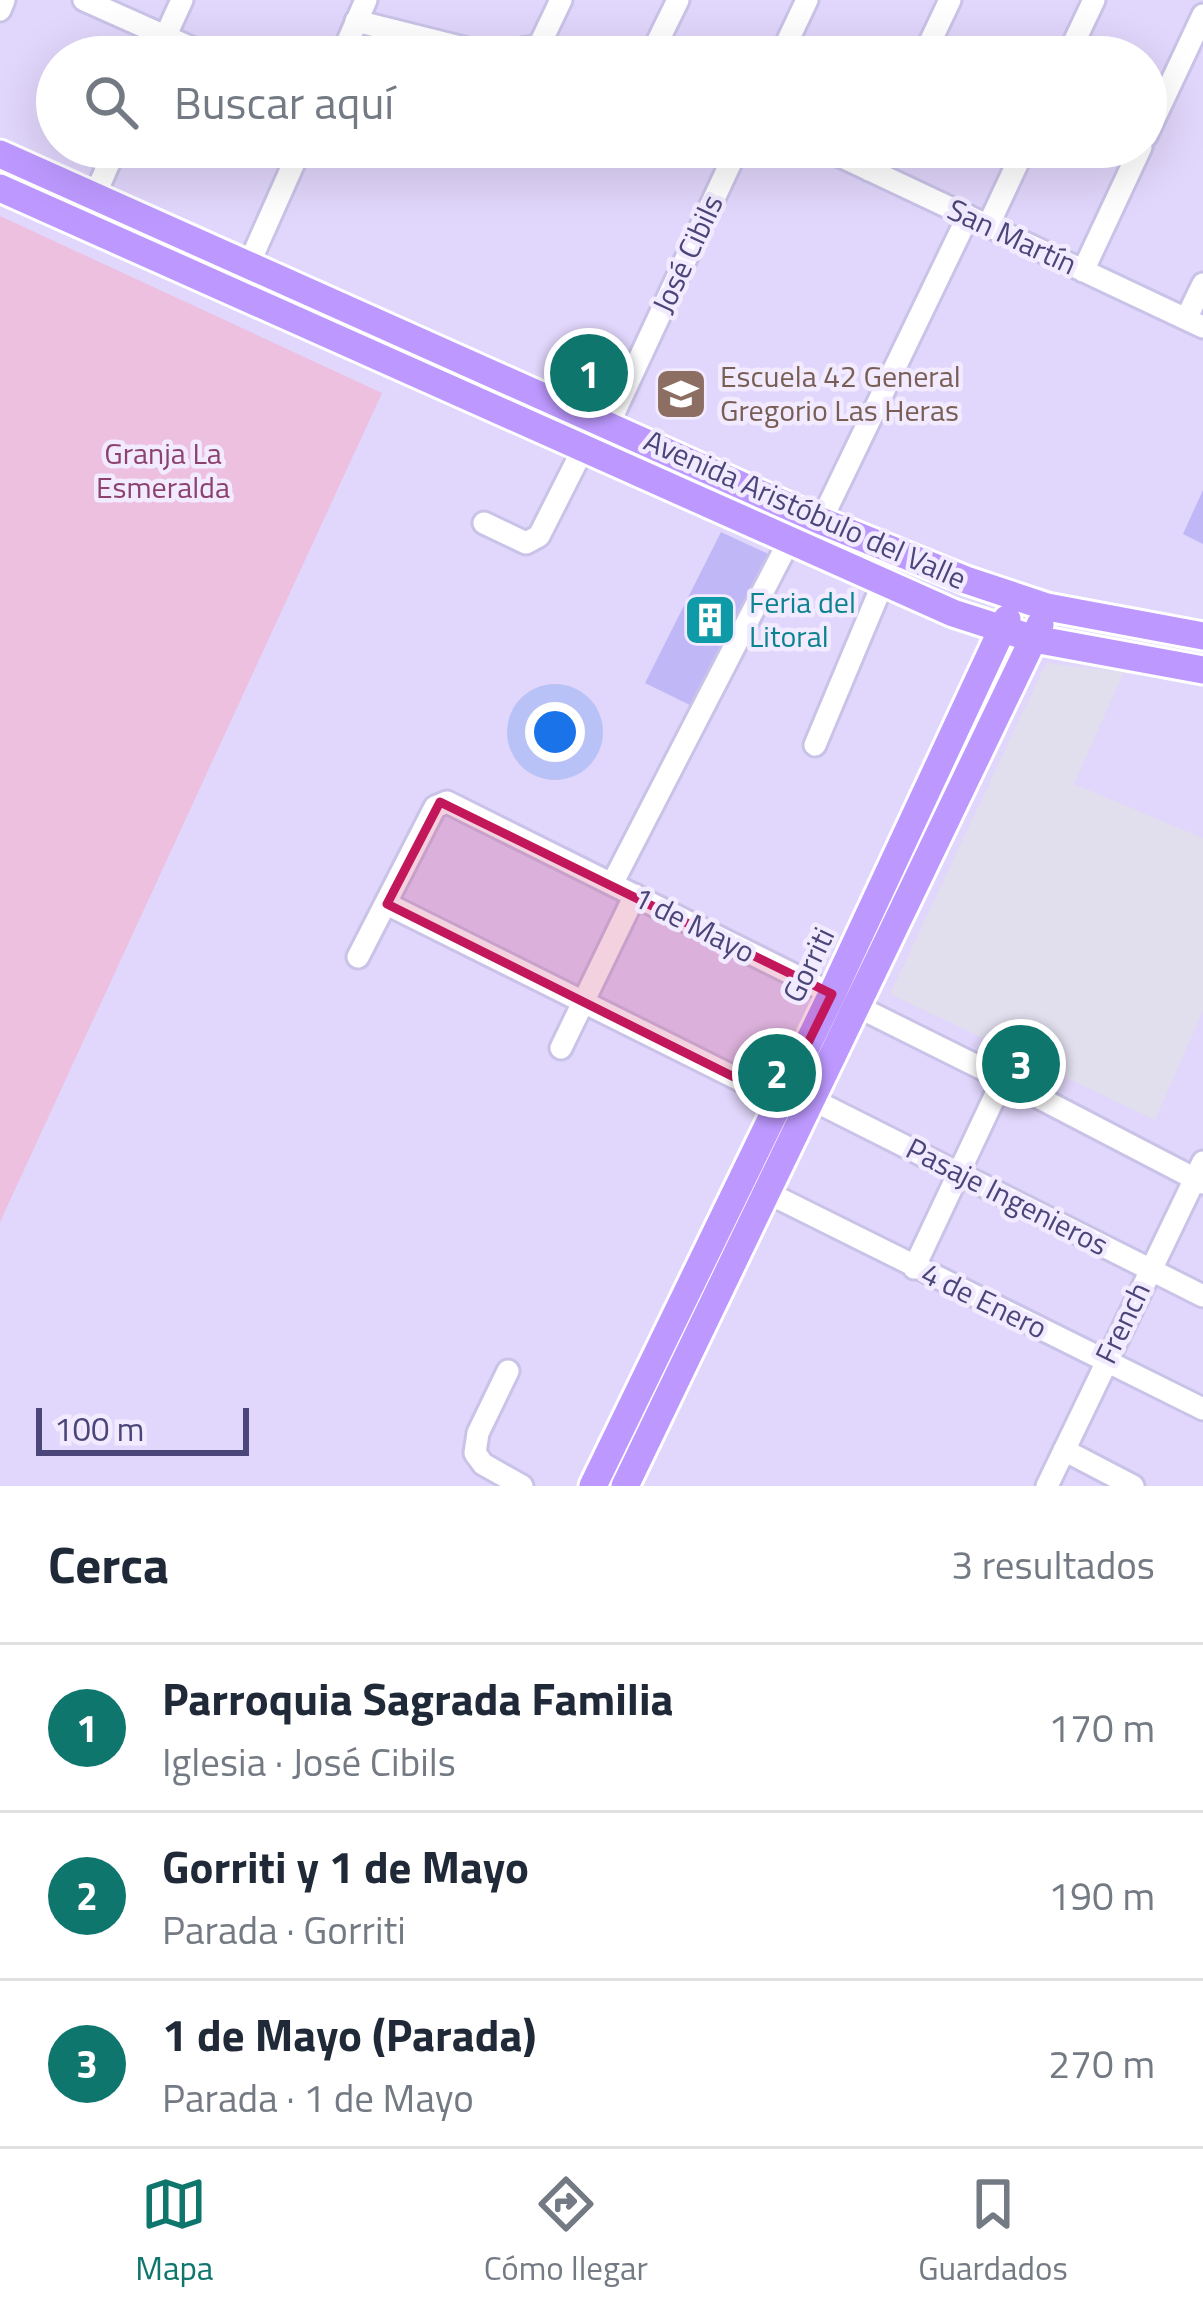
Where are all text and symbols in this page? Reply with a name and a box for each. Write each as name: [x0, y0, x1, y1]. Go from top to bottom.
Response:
search box: [36, 36, 1167, 168]
text: Buscar aquí: [174, 68, 394, 136]
icon: search: [78, 69, 144, 135]
street label: San Martín: [940, 186, 1085, 286]
street label: José Cibils: [640, 187, 735, 320]
pin: 1: [550, 328, 628, 418]
place label: Escuela 42 General Gregorio Las Heras: [720, 353, 961, 433]
school or university icon: Escuela 42 General Gregorio Las Heras: [653, 366, 709, 422]
street label: Avenida Aristóbulo del Valle: [637, 417, 974, 601]
park label: Granja La Esmeralda: [96, 430, 230, 510]
place label: Feria del Litoral: [749, 579, 856, 659]
building icon: Feria del Litoral: [682, 592, 738, 648]
your location: [525, 702, 585, 762]
street label: 1 de Mayo: [626, 874, 763, 974]
street label: Gorriti: [770, 919, 846, 1010]
pin: 3: [982, 1019, 1060, 1109]
pin: 2: [738, 1028, 816, 1118]
street label: Pasaje Ingenieros: [898, 1125, 1117, 1267]
street label: 4 de Enero: [914, 1250, 1055, 1350]
street label: French: [1083, 1274, 1162, 1371]
scale bar: [36, 1402, 249, 1455]
text: 100 m: [54, 1404, 144, 1454]
text: Cerca: [48, 1525, 169, 1603]
text: 3 resultados: [951, 1535, 1155, 1594]
text: Parroquia Sagrada Familia: [162, 1664, 674, 1732]
text: 1: [76, 1698, 98, 1757]
text: 170 m: [1048, 1698, 1155, 1757]
text: Iglesia · José Cibils: [162, 1732, 456, 1791]
text: Gorriti y 1 de Mayo: [162, 1832, 529, 1900]
text: 2: [76, 1866, 98, 1925]
text: 190 m: [1048, 1866, 1155, 1925]
text: Parada · Gorriti: [162, 1900, 406, 1959]
text: 1 de Mayo (Parada): [162, 2000, 536, 2068]
text: 3: [76, 2034, 98, 2093]
text: 270 m: [1048, 2034, 1155, 2093]
text: Parada · 1 de Mayo: [162, 2068, 474, 2127]
tab: Mapa: [135, 2171, 213, 2293]
tab: Cómo llegar: [484, 2171, 648, 2293]
tab: Guardados: [918, 2171, 1068, 2293]

